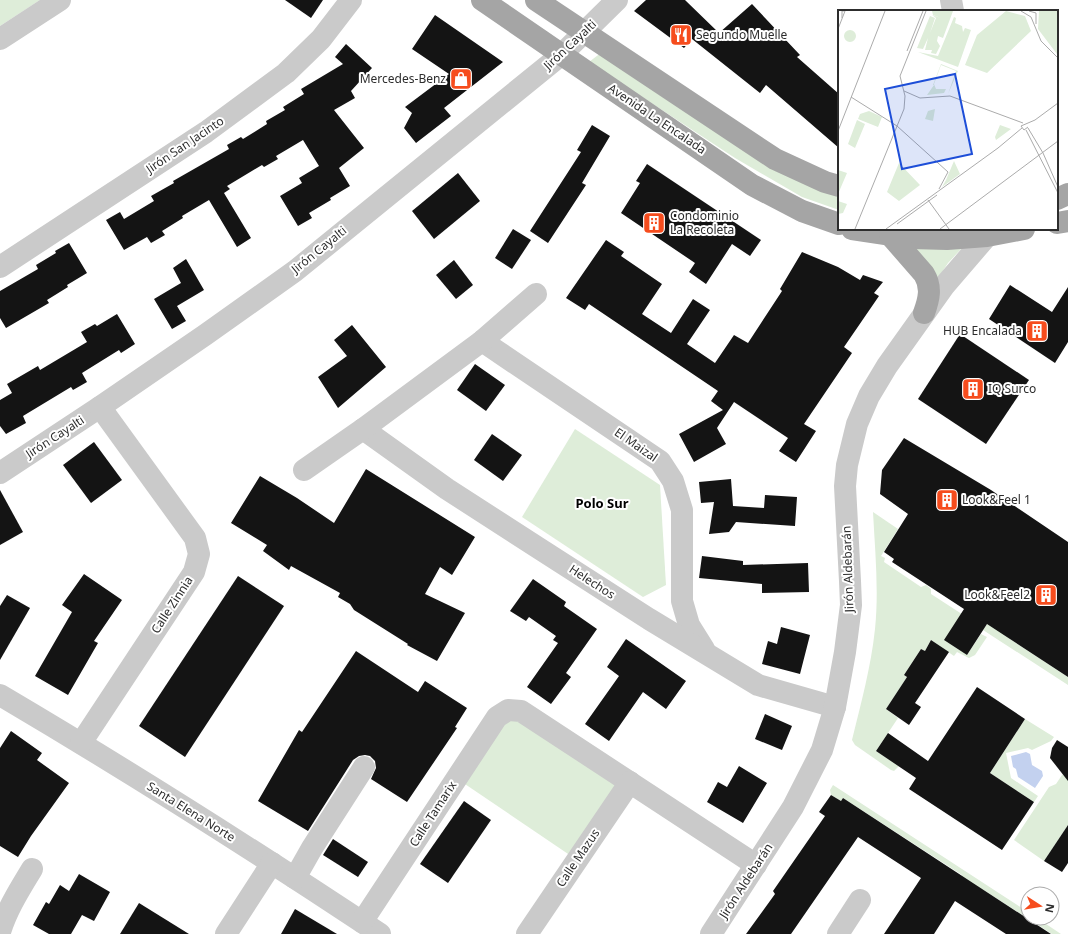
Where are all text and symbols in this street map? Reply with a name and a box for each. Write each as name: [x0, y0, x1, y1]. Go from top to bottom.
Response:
inset map: [838, 10, 1058, 230]
street label: Jirón Cayalti: [539, 16, 600, 74]
restaurant icon: Segundo Muelle: [668, 22, 694, 48]
place label: Segundo Muelle: [696, 26, 788, 43]
shop icon: Mercedes-Benz: [448, 66, 474, 92]
place label: Mercedes-Benz: [360, 70, 446, 87]
street label: Avenida La Encalada: [605, 79, 710, 158]
street label: Jirón San Jacinto: [142, 112, 227, 178]
place label: Condominio La Recoleta: [670, 207, 739, 238]
building icon: Condominio La Recoleta: [641, 210, 667, 236]
street label: Jirón Cayalti: [287, 222, 350, 278]
building icon: HUB Encalada: [1024, 318, 1050, 344]
place label: HUB Encalada: [943, 322, 1022, 339]
building icon: IQ Surco: [960, 376, 986, 402]
place label: IQ Surco: [988, 380, 1036, 397]
street label: Jirón Cayalti: [21, 411, 87, 462]
street label: El Maizal: [611, 424, 661, 466]
building icon: Look&Feel 1: [934, 487, 960, 513]
place label: Look&Feel 1: [962, 491, 1031, 508]
district label: Polo Sur: [575, 494, 629, 512]
street label: Jirón Aldebarán: [837, 525, 858, 614]
street label: Helechos: [566, 560, 619, 603]
street label: Calle Zinnia: [147, 573, 196, 637]
building icon: Look&Feel2: [1033, 582, 1059, 608]
place label: Look&Feel2: [964, 586, 1030, 603]
street label: Calle Tamarix: [405, 777, 461, 850]
street label: Santa Elena Norte: [144, 778, 239, 846]
street label: Calle Mazus: [552, 825, 603, 890]
street label: Jirón Aldebarán: [714, 840, 776, 923]
north arrow: [1020, 886, 1060, 926]
text: N: [1042, 902, 1059, 914]

